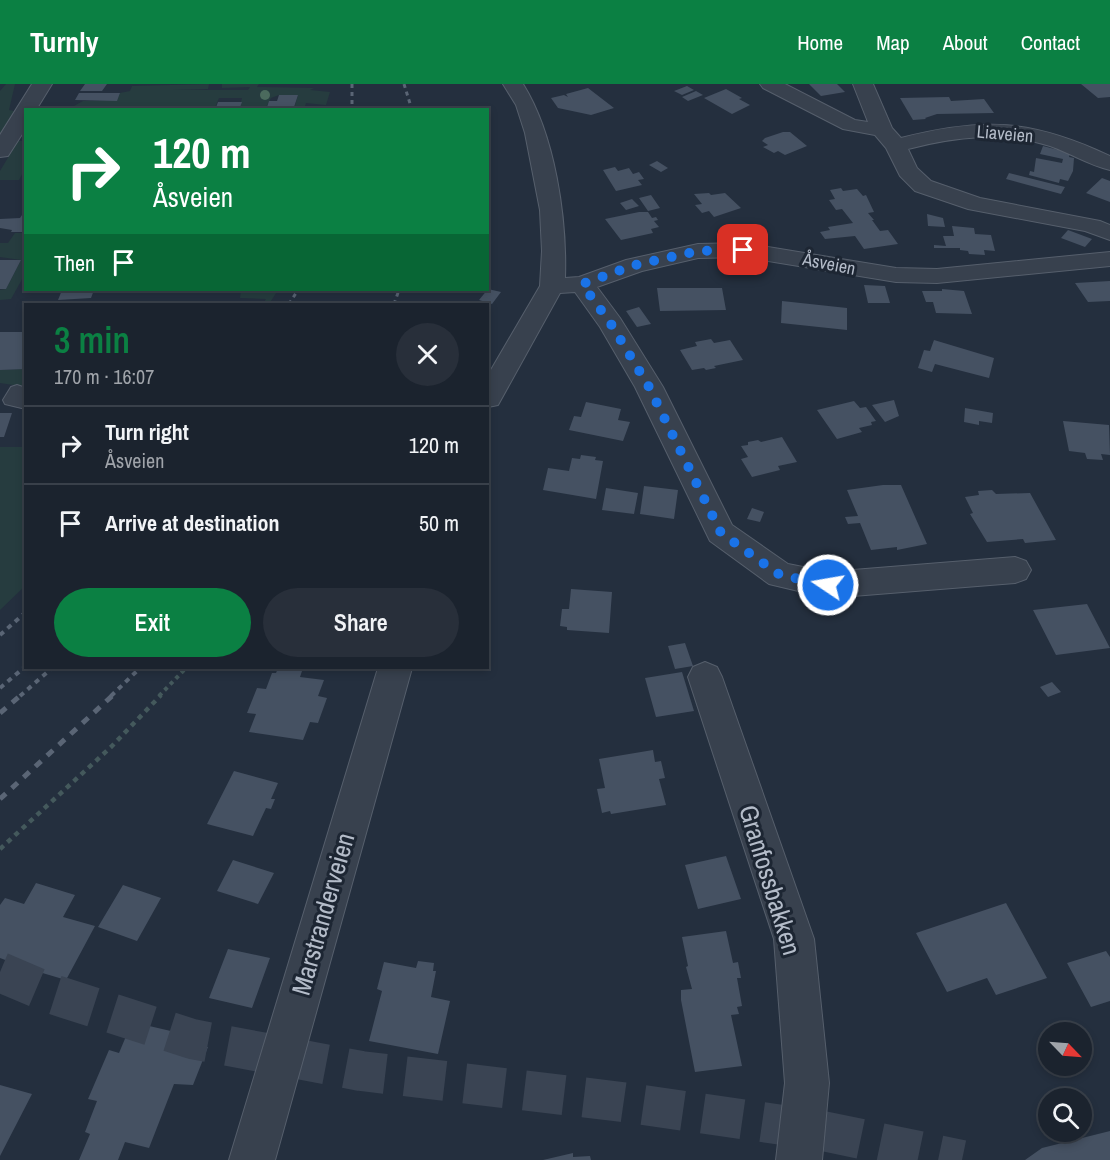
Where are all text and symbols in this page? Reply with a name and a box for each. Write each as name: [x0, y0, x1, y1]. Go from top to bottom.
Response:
text: Turnly: [30, 23, 99, 61]
text: Home: [797, 28, 843, 57]
text: Map: [876, 28, 910, 57]
text: About: [943, 28, 988, 57]
text: Contact: [1021, 28, 1080, 57]
street label: Liaveien: [976, 119, 1034, 148]
text: 120 m: [153, 125, 251, 181]
icon: right: [54, 132, 132, 210]
text: Åsveien: [153, 179, 233, 215]
pin: [717, 224, 768, 275]
icon: arrive: [726, 233, 759, 266]
icon: arrive: [107, 246, 140, 279]
street label: Åsveien: [800, 246, 858, 281]
text: Then: [54, 248, 95, 278]
text: 3 min: [54, 316, 130, 364]
button: close: [396, 323, 459, 386]
text: 170 m · 16:07: [54, 363, 154, 390]
text: Turn right: [105, 417, 189, 447]
icon: right: [54, 429, 87, 462]
text: 120 m: [409, 430, 459, 460]
text: Åsveien: [105, 447, 164, 474]
icon: arrive: [54, 507, 87, 540]
text: Arrive at destination: [105, 508, 279, 538]
text: 50 m: [419, 508, 459, 538]
position arrow: [796, 553, 860, 617]
button: Exit: [54, 588, 251, 657]
button: Share: [263, 588, 459, 657]
street label: Granfossbakken: [731, 801, 810, 959]
street label: Marstranderveien: [283, 829, 362, 999]
north arrow: [1038, 1022, 1092, 1076]
map controls: [1038, 1022, 1092, 1142]
button: search: [1038, 1088, 1092, 1142]

